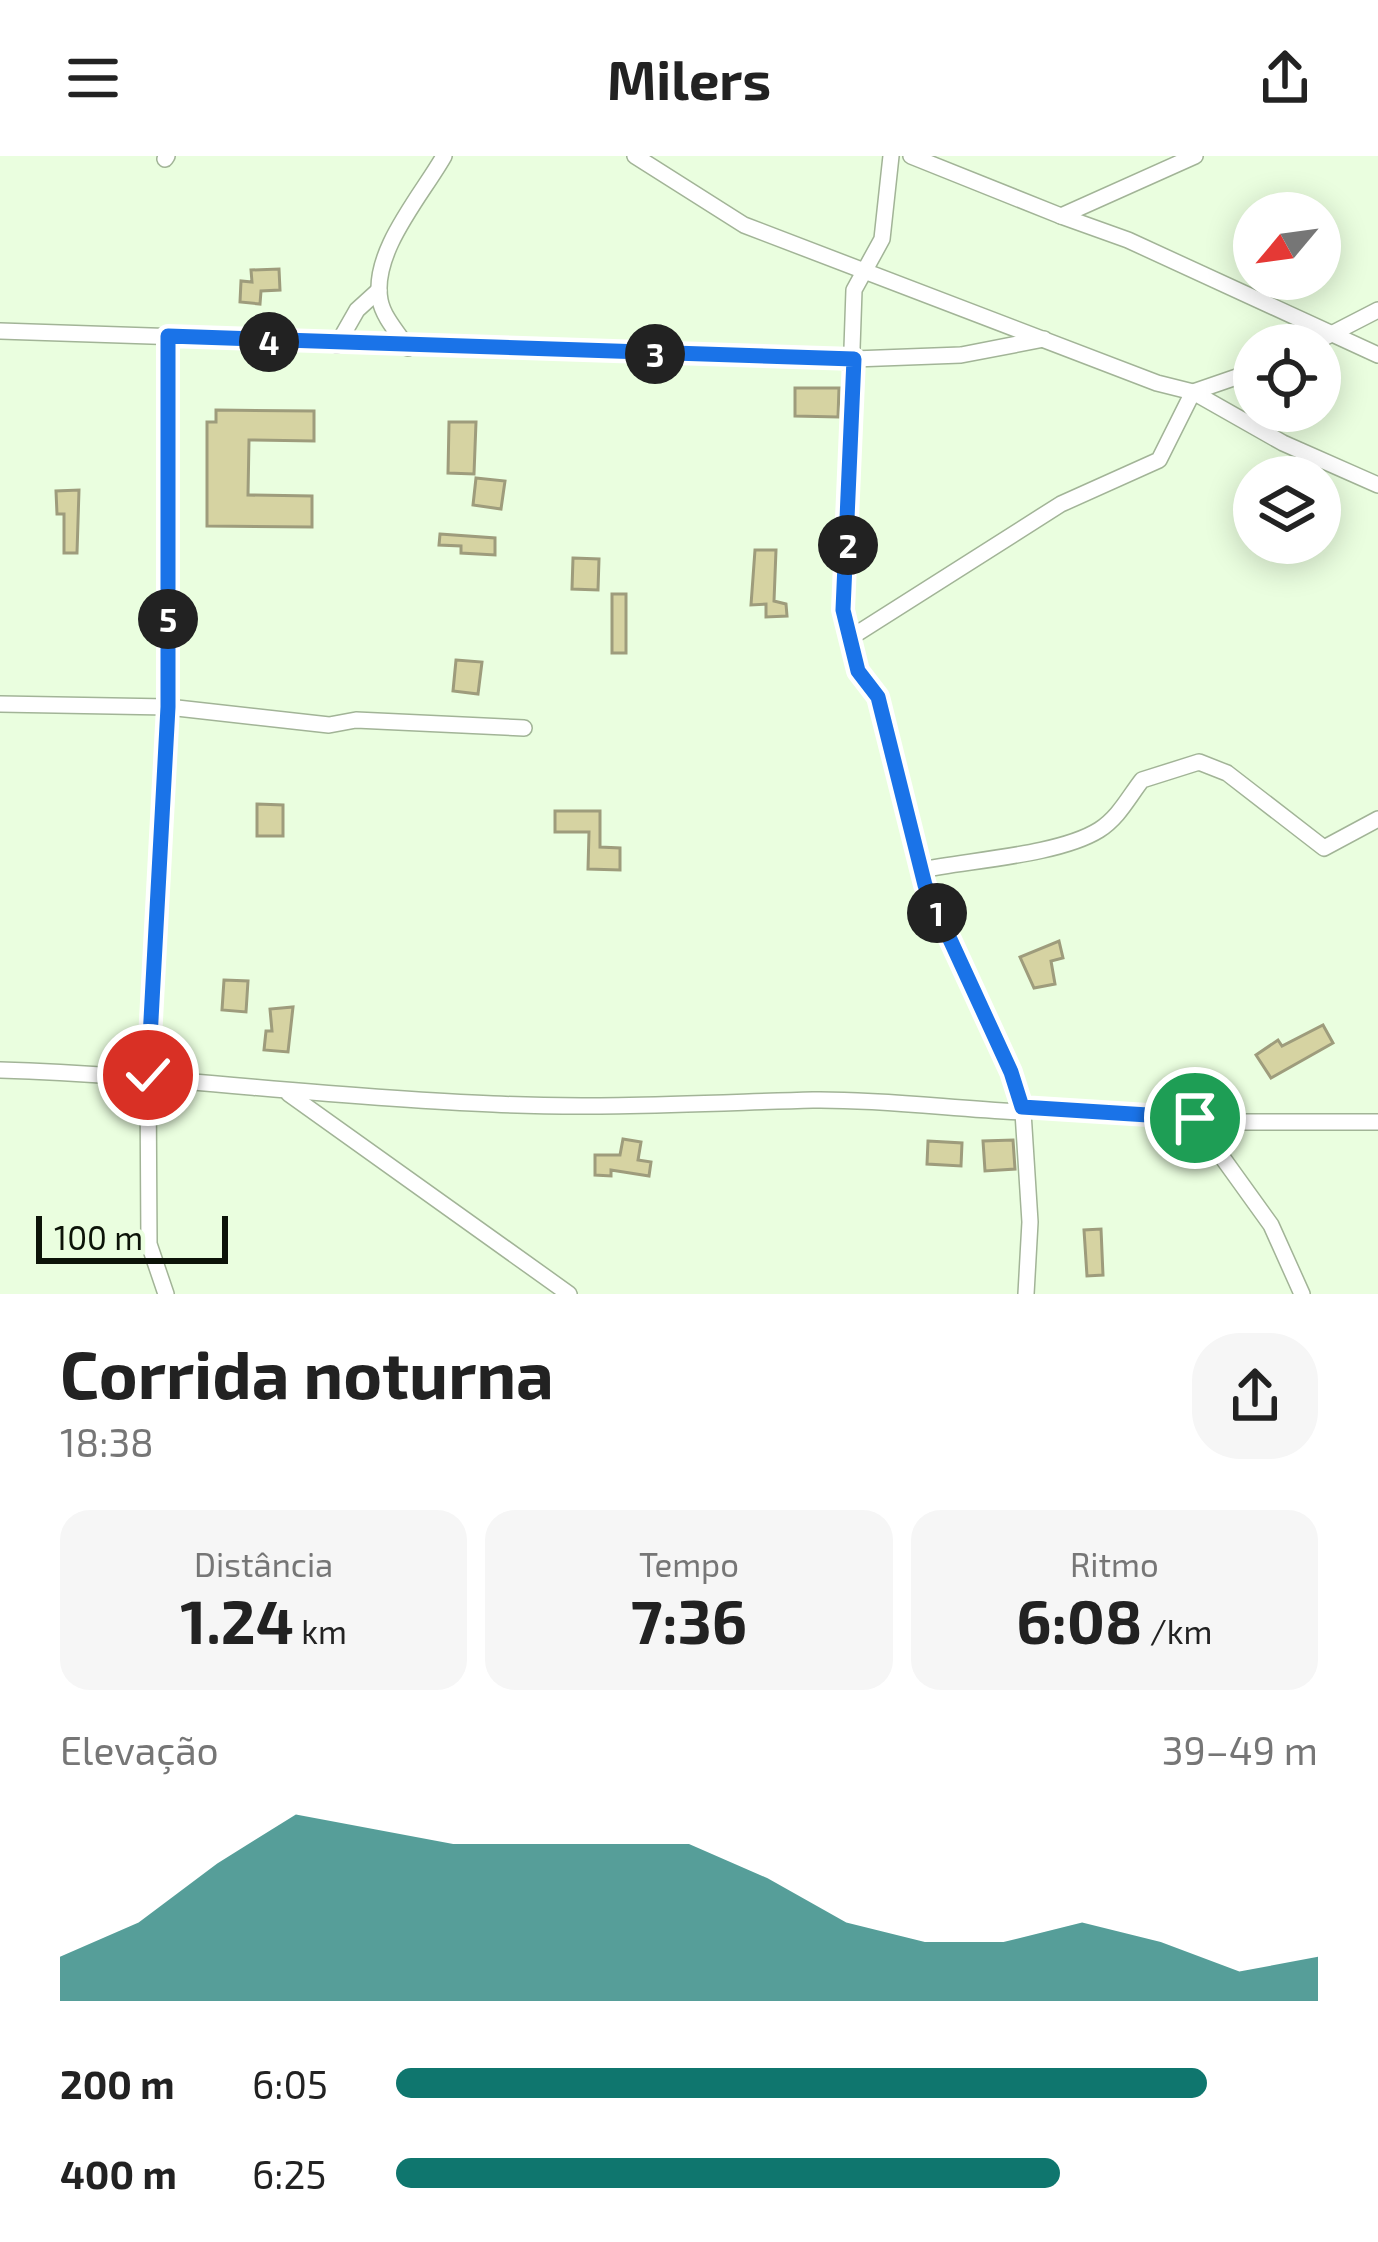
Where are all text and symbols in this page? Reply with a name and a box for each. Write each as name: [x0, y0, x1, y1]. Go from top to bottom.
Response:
icon: menu: [60, 45, 126, 111]
icon: share: [1252, 45, 1318, 111]
text: Milers: [607, 46, 771, 111]
north arrow: [1233, 192, 1341, 300]
map controls: [1233, 192, 1341, 564]
pin: 4: [239, 312, 299, 372]
text: 4: [258, 322, 280, 362]
pin: 3: [625, 324, 685, 384]
button: locate: [1233, 324, 1341, 432]
text: 3: [646, 334, 664, 374]
button: layers: [1233, 456, 1341, 564]
pin: 2: [818, 515, 878, 575]
text: 2: [838, 525, 858, 565]
pin: 5: [138, 589, 198, 649]
text: 5: [159, 599, 177, 639]
pin: 1: [907, 883, 967, 943]
text: 1: [930, 893, 944, 933]
pin: [97, 1024, 199, 1126]
icon: check: [115, 1042, 181, 1108]
pin: [1144, 1067, 1246, 1169]
icon: arrive: [1162, 1085, 1228, 1151]
scale bar: [36, 1210, 228, 1263]
text: 100 m: [54, 1217, 143, 1257]
text: Corrida noturna: [60, 1333, 554, 1412]
button: share: [1192, 1333, 1318, 1459]
text: 18:38: [60, 1418, 154, 1465]
text: Distância: [194, 1544, 333, 1584]
text: Tempo: [639, 1544, 739, 1584]
text: Ritmo: [1070, 1544, 1159, 1584]
text: 1.24: [180, 1584, 294, 1656]
text: 7:36: [631, 1584, 747, 1656]
text: 6:08: [1016, 1584, 1142, 1656]
text: km: [294, 1611, 347, 1651]
text: /km: [1142, 1611, 1212, 1651]
text: Elevação: [60, 1726, 219, 1773]
text: 39–49 m: [1162, 1726, 1318, 1773]
text: 200 m: [60, 2060, 175, 2107]
text: 6:05: [252, 2060, 328, 2107]
text: 400 m: [60, 2150, 177, 2197]
text: 6:25: [252, 2150, 326, 2197]

